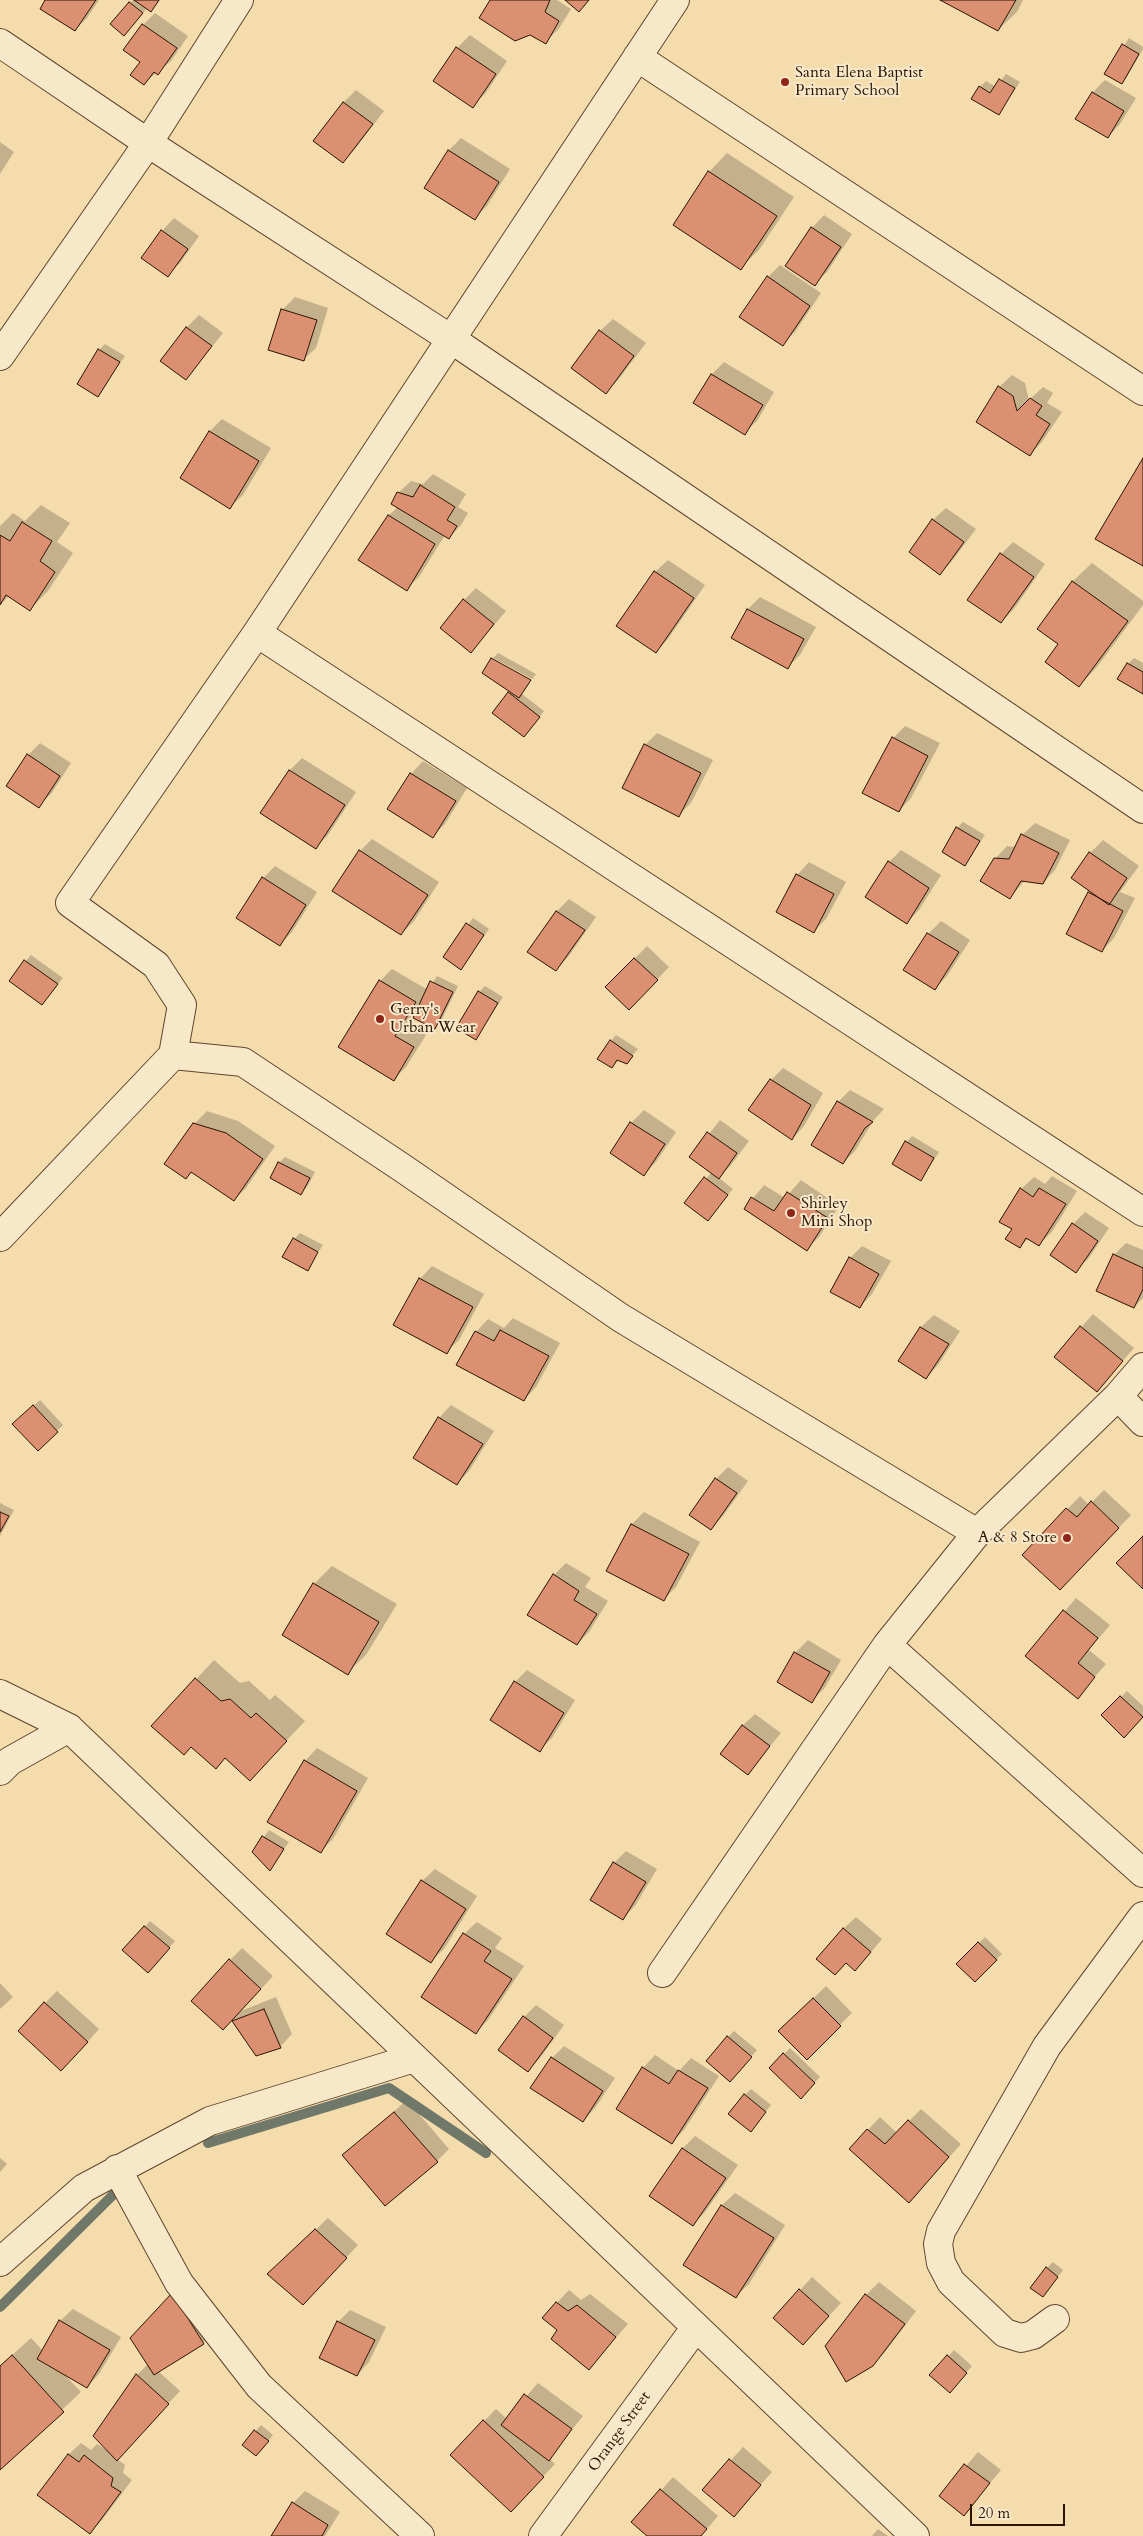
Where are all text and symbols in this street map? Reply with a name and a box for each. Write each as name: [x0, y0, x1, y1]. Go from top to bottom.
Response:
place label: Santa Elena Baptist Primary School: [795, 63, 923, 101]
marker: Santa Elena Baptist Primary School: [779, 76, 791, 88]
place label: Gerry's Urban Wear: [390, 1000, 475, 1038]
marker: Gerry's Urban Wear: [374, 1013, 386, 1025]
place label: Shirley Mini Shop: [801, 1194, 872, 1232]
marker: Shirley Mini Shop: [785, 1207, 797, 1219]
place label: A & 8 Store: [978, 1528, 1057, 1548]
marker: A & 8 Store: [1061, 1532, 1073, 1544]
street label: Orange Street: [584, 2388, 656, 2476]
scale bar: [973, 2494, 1068, 2526]
text: 20 m: [978, 2503, 1010, 2523]

